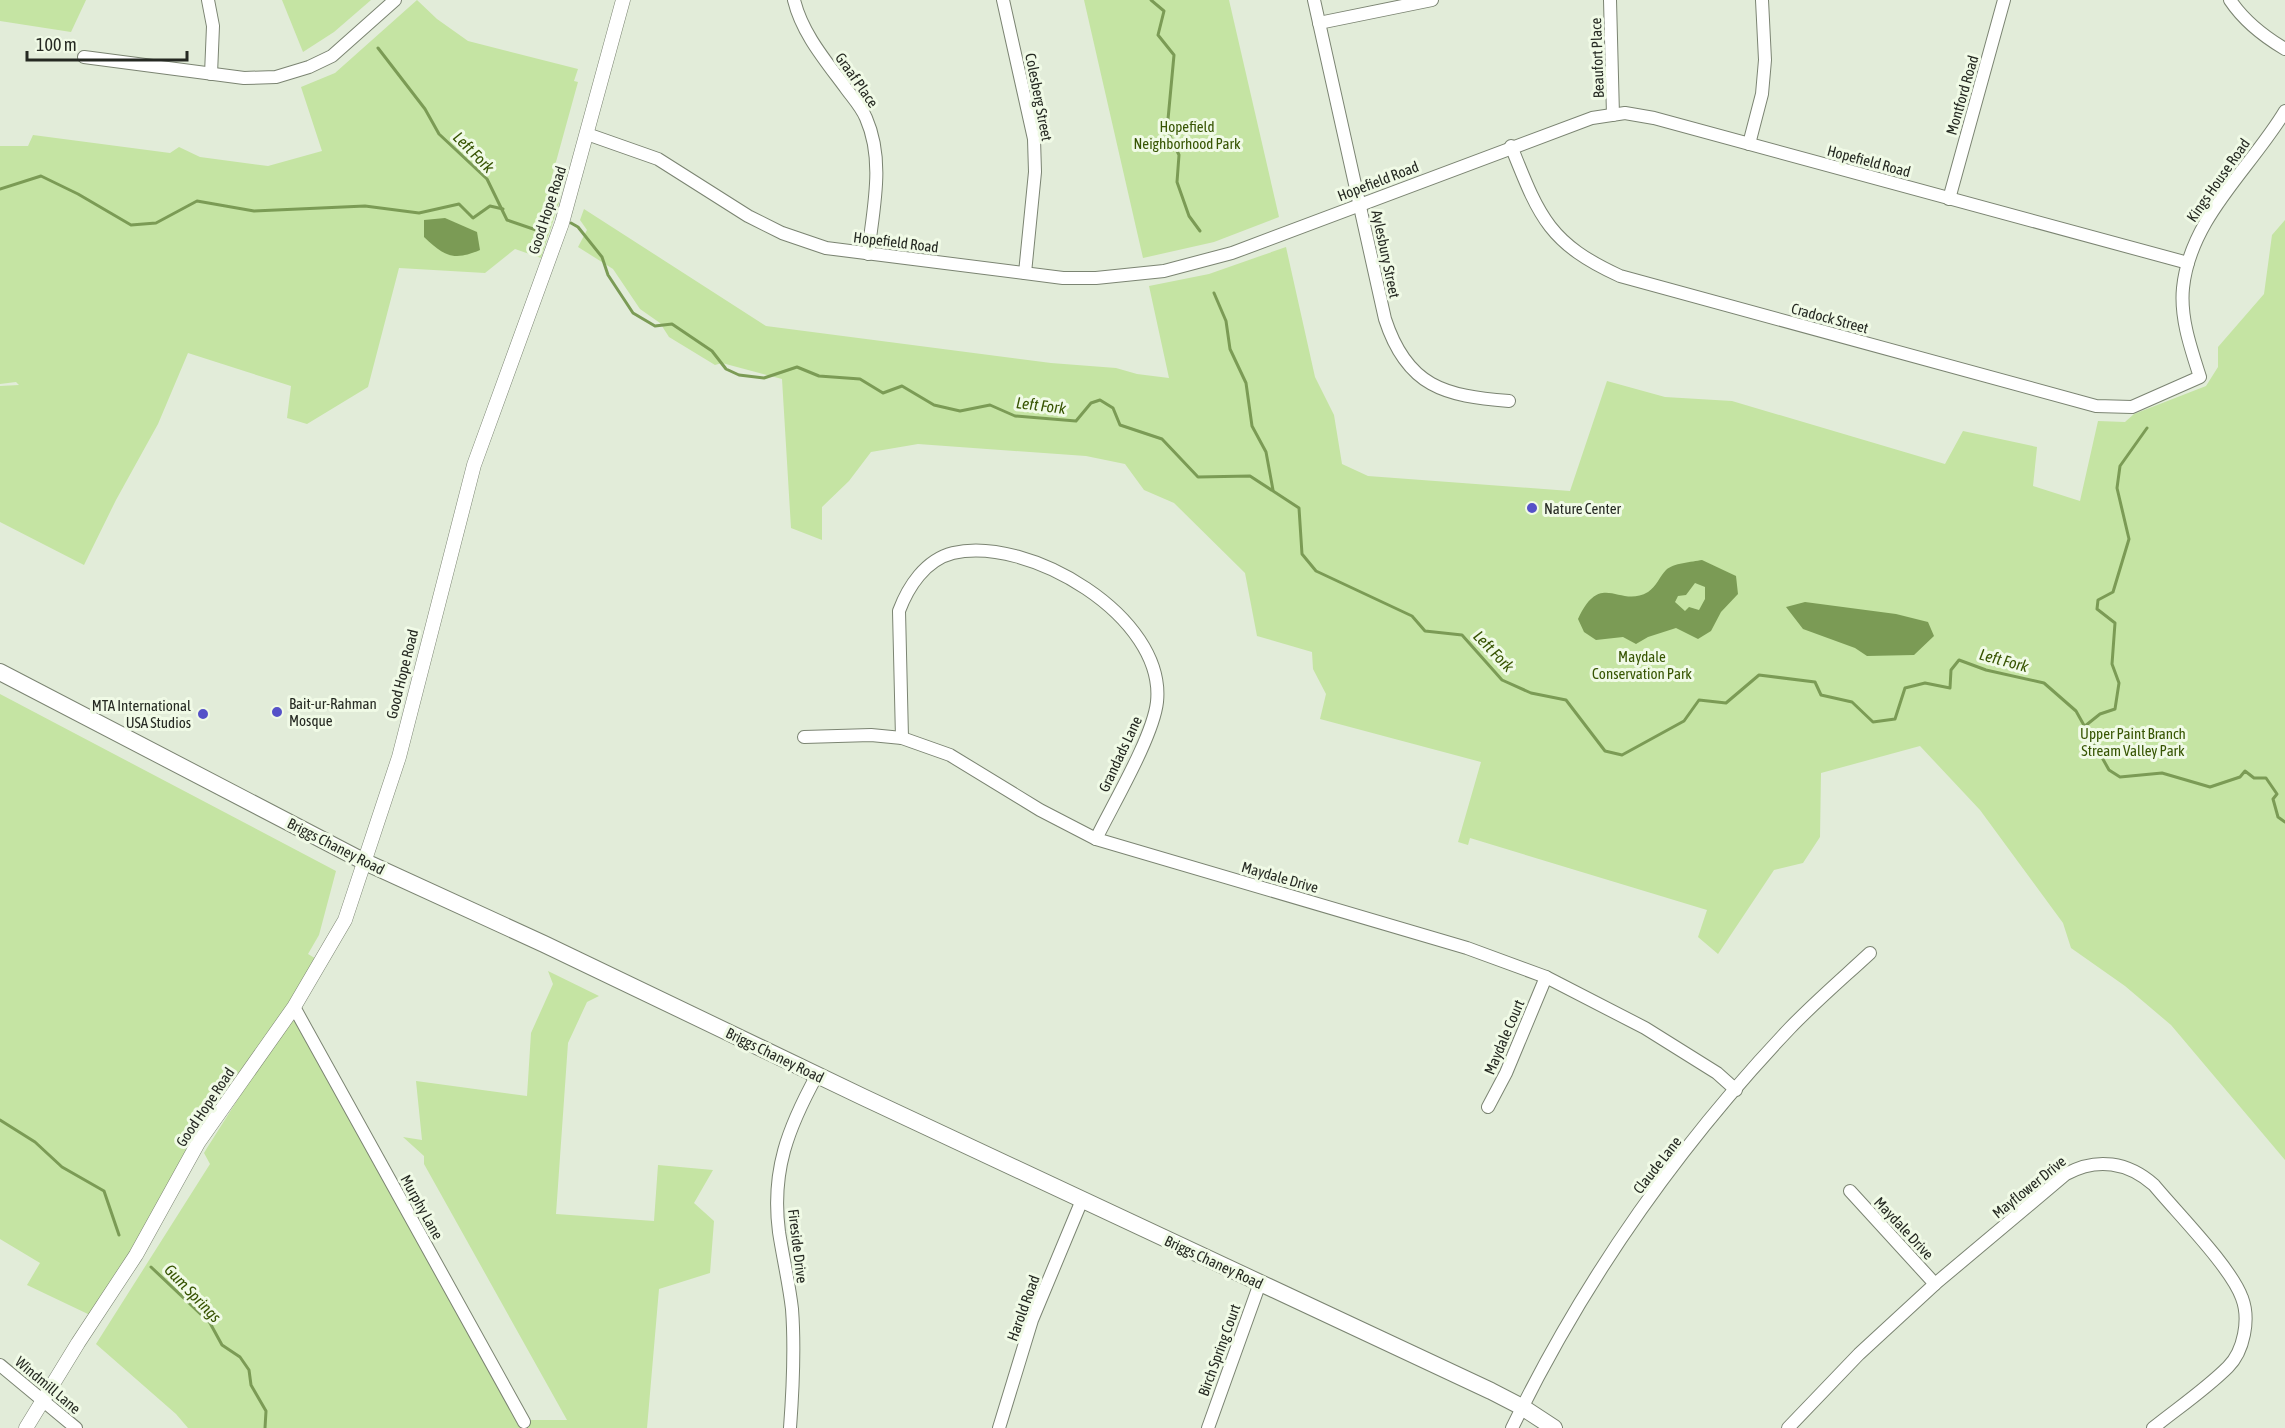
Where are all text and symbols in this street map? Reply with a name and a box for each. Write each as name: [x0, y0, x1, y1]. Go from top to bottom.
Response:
street label: Beaufort Place: [1587, 17, 1607, 99]
scale bar: [27, 24, 188, 62]
text: 100 m: [36, 34, 77, 55]
street label: Graaf Place: [832, 49, 882, 111]
street label: Colesberg Street: [1022, 52, 1056, 142]
street label: Montford Road: [1943, 53, 1981, 137]
park label: Hopefield Neighborhood Park: [1133, 118, 1241, 152]
water label: Left Fork: [450, 128, 499, 177]
street label: Kings House Road: [2183, 135, 2253, 225]
street label: Hopefield Road: [1825, 142, 1913, 180]
street label: Hopefield Road: [1335, 158, 1421, 204]
street label: Good Hope Road: [525, 164, 569, 256]
street label: Aylesbury Street: [1368, 209, 1404, 299]
street label: Hopefield Road: [852, 228, 940, 256]
street label: Cradock Street: [1790, 300, 1870, 336]
water label: Left Fork: [1015, 393, 1068, 417]
place label: Nature Center: [1544, 500, 1621, 517]
marker: Nature Center: [1525, 501, 1539, 515]
water label: Left Fork: [1470, 627, 1519, 676]
street label: Good Hope Road: [383, 628, 421, 720]
water label: Left Fork: [1977, 645, 2031, 675]
park label: Maydale Conservation Park: [1592, 648, 1692, 682]
place label: Bait-ur-Rahman Mosque: [289, 695, 377, 729]
place label: MTA International USA Studios: [92, 697, 191, 731]
marker: Bait-ur-Rahman Mosque: [270, 705, 284, 719]
marker: MTA International USA Studios: [196, 707, 210, 721]
street label: Grandads Lane: [1095, 713, 1145, 795]
park label: Upper Paint Branch Stream Valley Park: [2080, 725, 2186, 759]
street label: Briggs Chaney Road: [285, 814, 387, 878]
street label: Maydale Drive: [1240, 858, 1320, 896]
street label: Maydale Court: [1481, 997, 1527, 1077]
street label: Briggs Chaney Road: [723, 1024, 827, 1086]
street label: Good Hope Road: [172, 1064, 238, 1150]
street label: Claude Lane: [1629, 1133, 1685, 1197]
street label: Mayflower Drive: [1989, 1152, 2069, 1222]
street label: Murphy Lane: [397, 1172, 447, 1242]
street label: Maydale Drive: [1871, 1193, 1937, 1263]
street label: Fireside Drive: [785, 1208, 811, 1284]
street label: Briggs Chaney Road: [1162, 1232, 1266, 1292]
water label: Gum Springs: [160, 1260, 225, 1327]
street label: Harold Road: [1003, 1273, 1043, 1343]
street label: Birch Spring Court: [1194, 1302, 1244, 1398]
street label: Windmill Lane: [12, 1353, 84, 1417]

